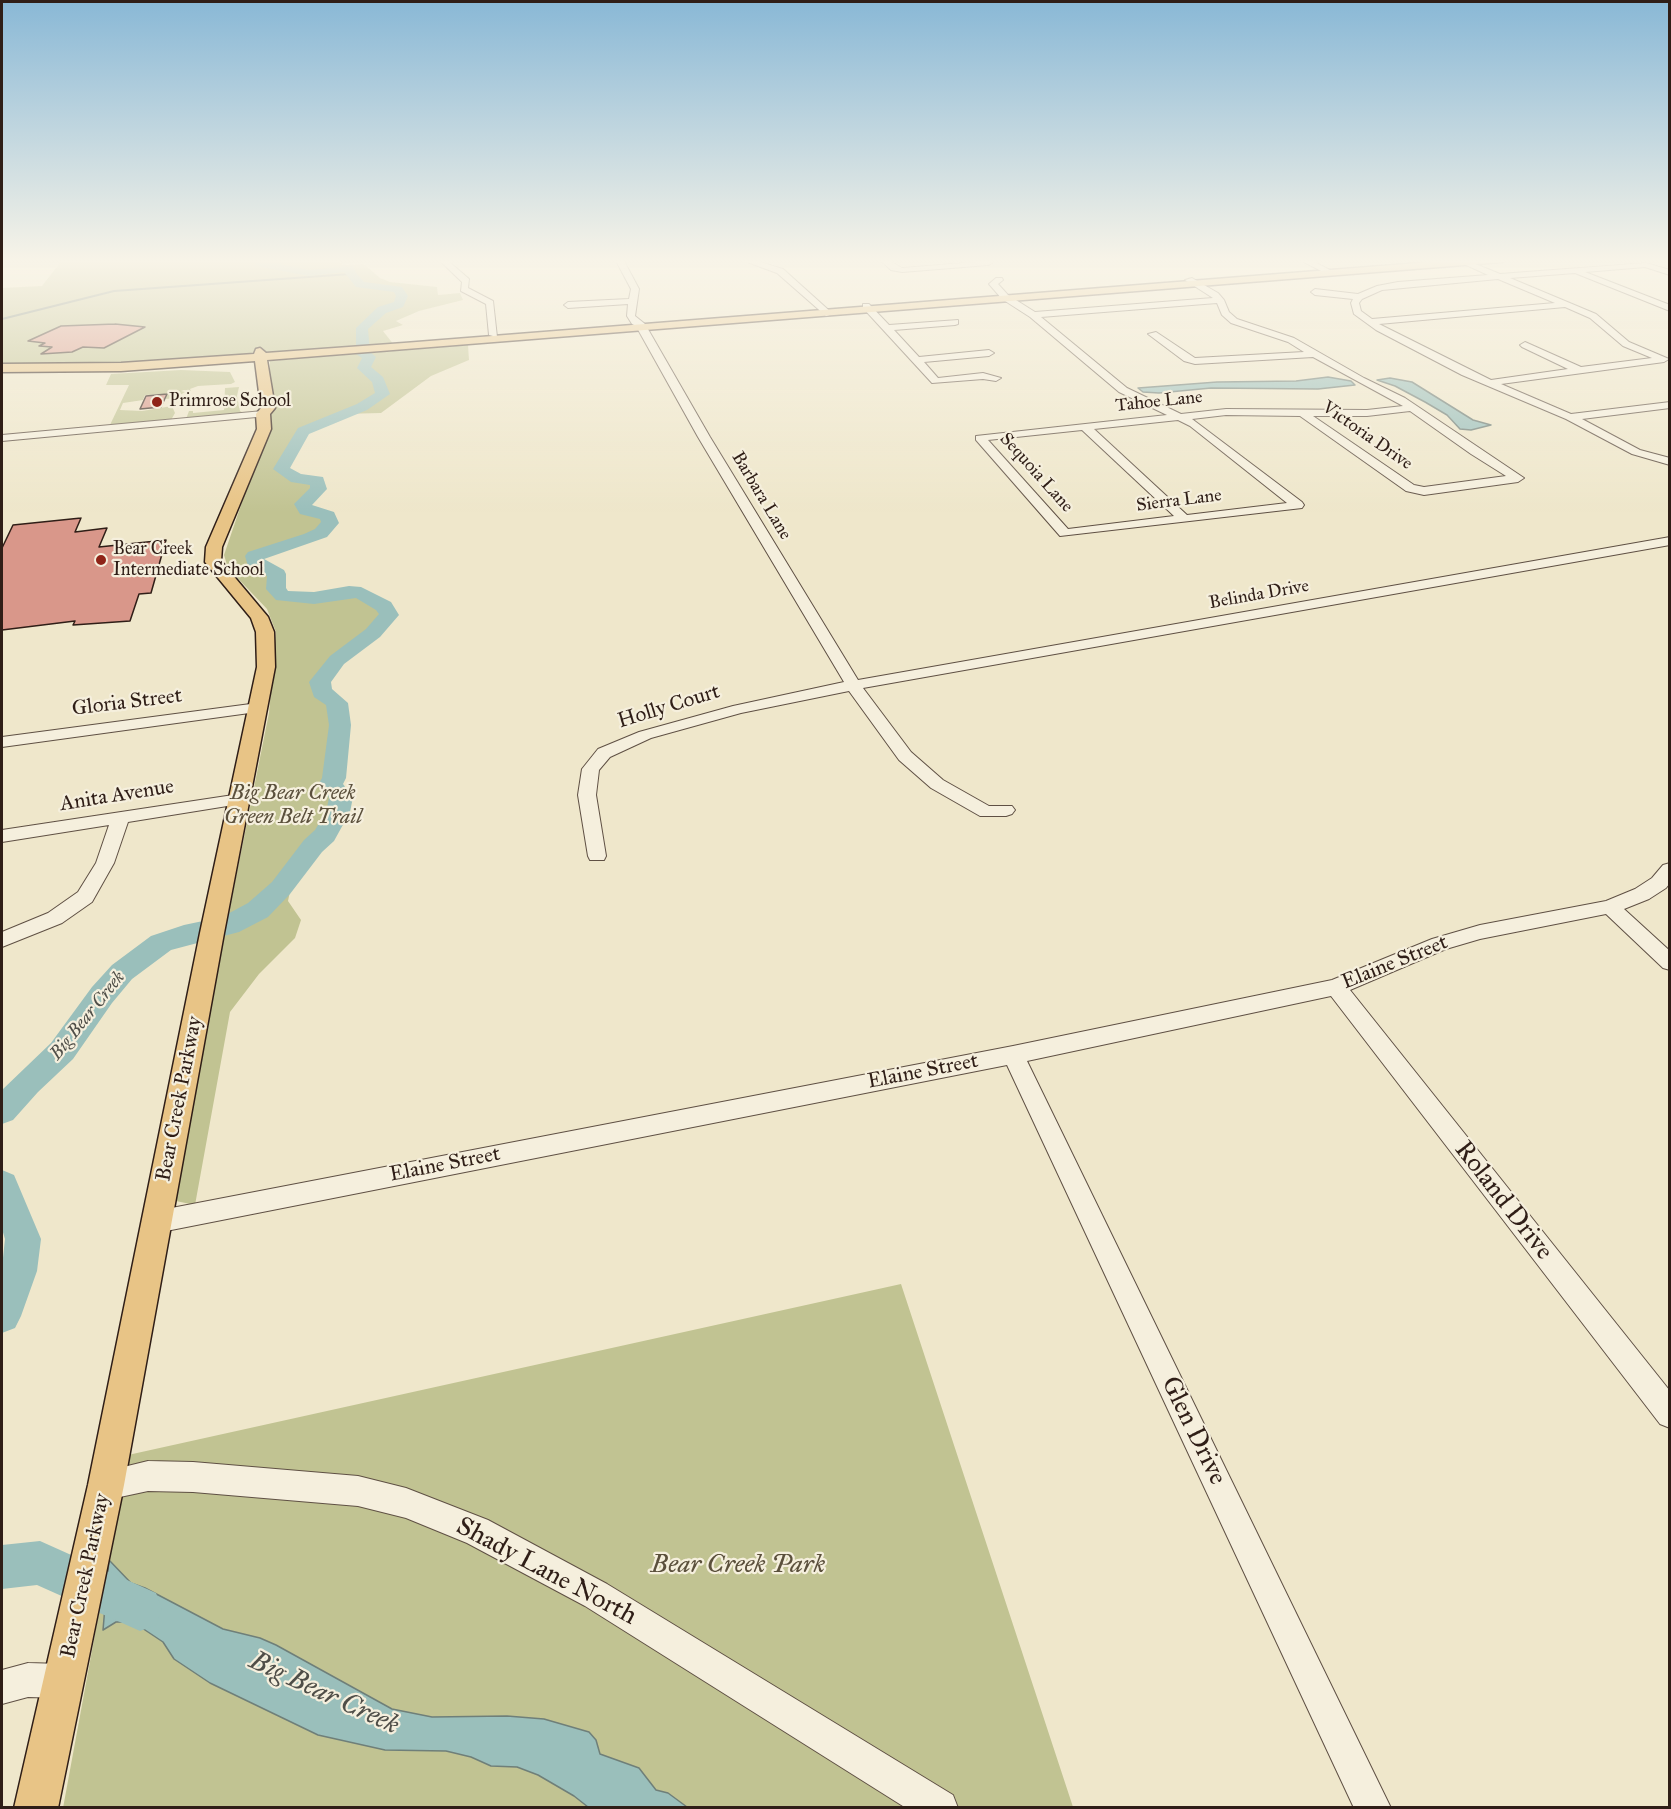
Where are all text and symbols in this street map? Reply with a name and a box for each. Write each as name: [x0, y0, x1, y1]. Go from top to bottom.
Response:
street label: Tahoe Lane: [1114, 387, 1204, 417]
place label: Primrose School: [169, 391, 291, 413]
marker: Primrose School: [150, 395, 164, 409]
street label: Victoria Drive: [1318, 397, 1416, 475]
street label: Sequoia Lane: [995, 429, 1077, 517]
street label: Barbara Lane: [726, 448, 796, 544]
street label: Sierra Lane: [1135, 485, 1223, 517]
place label: Bear Creek Intermediate School: [113, 539, 264, 582]
marker: Bear Creek Intermediate School: [94, 553, 108, 567]
street label: Belinda Drive: [1207, 576, 1311, 614]
street label: Holly Court: [615, 680, 723, 734]
street label: Gloria Street: [70, 684, 184, 722]
street label: Anita Avenue: [58, 775, 176, 817]
park label: Big Bear Creek Green Belt Trail: [224, 781, 362, 831]
street label: Elaine Street: [1338, 930, 1452, 996]
water label: Big Bear Creek: [46, 967, 130, 1065]
street label: Bear Creek Parkway: [152, 1014, 208, 1184]
street label: Elaine Street: [866, 1049, 980, 1095]
street label: Roland Drive: [1447, 1135, 1559, 1267]
street label: Elaine Street: [388, 1142, 502, 1188]
street label: Glen Drive: [1153, 1372, 1233, 1490]
street label: Bear Creek Parkway: [56, 1491, 116, 1661]
street label: Shady Lane North: [450, 1511, 642, 1633]
park label: Bear Creek Park: [651, 1550, 825, 1582]
water label: Big Bear Creek: [244, 1645, 404, 1743]

